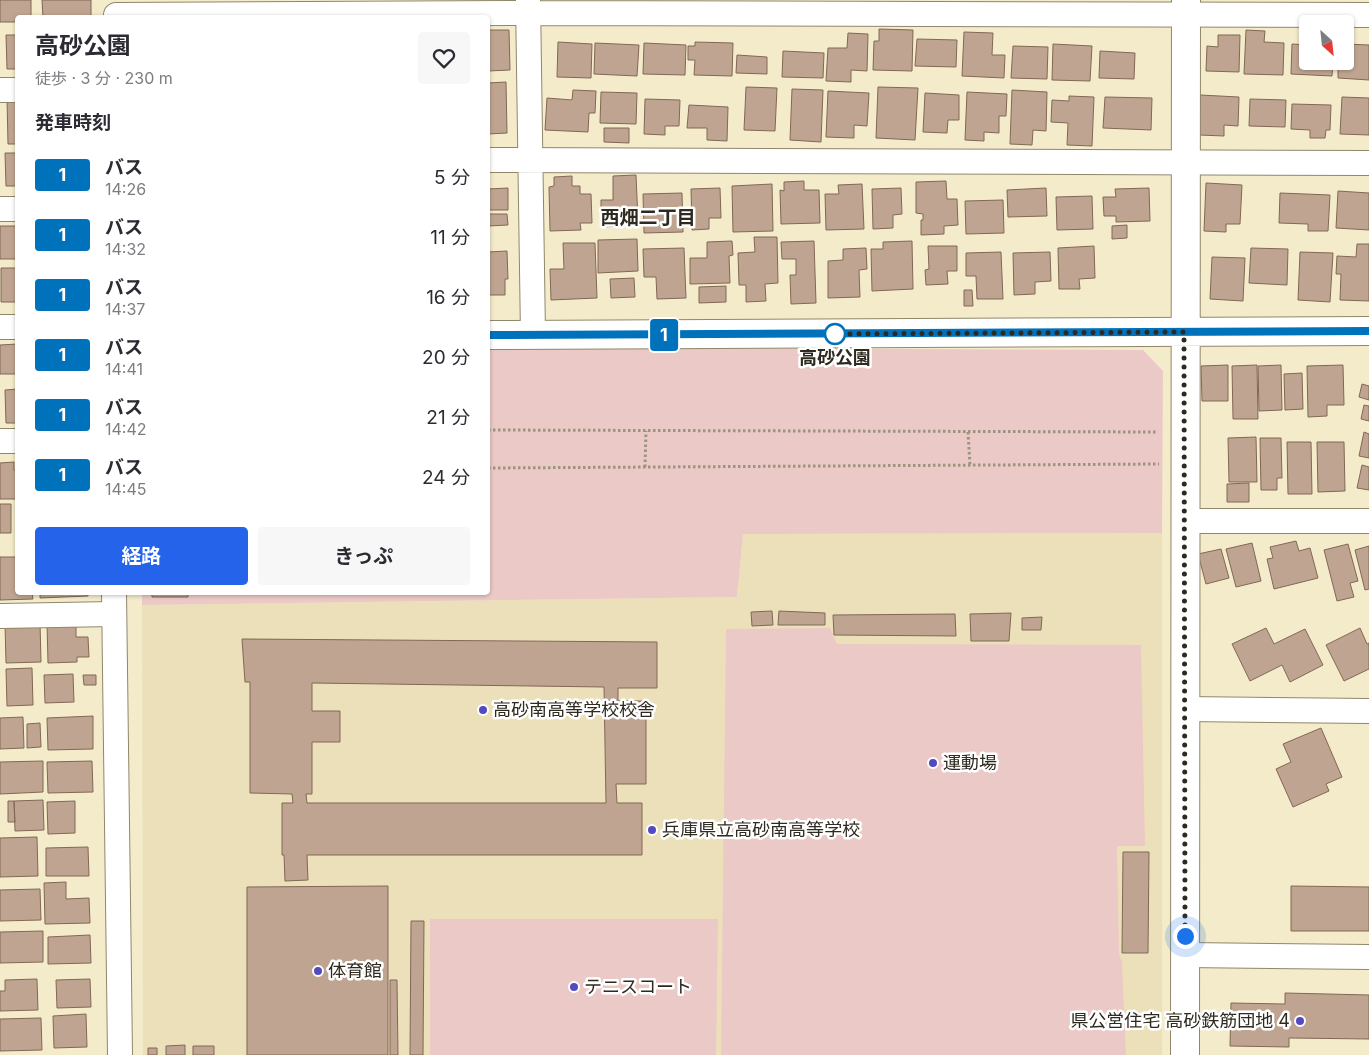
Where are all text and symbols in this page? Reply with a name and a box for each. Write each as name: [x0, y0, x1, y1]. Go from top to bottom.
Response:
north arrow: [1299, 15, 1354, 70]
map controls: [1299, 15, 1354, 70]
text: 高砂公園: [35, 31, 131, 60]
button: heart: [418, 32, 470, 84]
text: 徒歩 · 3 分 · 230 m: [35, 68, 173, 88]
text: 発車時刻: [35, 111, 111, 134]
text: バス: [105, 156, 143, 179]
text: 1: [59, 164, 66, 185]
text: 5 分: [434, 166, 470, 189]
text: 14:26: [105, 179, 146, 199]
district label: 西畑二丁目: [600, 206, 696, 229]
text: バス: [105, 216, 143, 239]
text: 1: [59, 224, 66, 245]
text: 11 分: [430, 226, 470, 249]
text: 14:32: [105, 239, 146, 259]
text: バス: [105, 276, 143, 299]
text: 1: [59, 284, 66, 305]
text: 16 分: [426, 286, 470, 309]
text: 14:37: [105, 299, 145, 319]
line badge: 1: [648, 319, 680, 351]
marker: 高砂公園: [824, 323, 846, 345]
text: 1: [660, 324, 668, 345]
text: バス: [105, 336, 143, 359]
text: 1: [59, 344, 66, 365]
text: 20 分: [422, 346, 470, 369]
place label: 高砂公園: [799, 347, 871, 368]
text: 14:41: [105, 359, 143, 379]
text: バス: [105, 396, 143, 419]
text: 1: [59, 404, 66, 425]
text: 21 分: [426, 406, 470, 429]
text: 14:42: [105, 419, 147, 439]
text: バス: [105, 456, 143, 479]
text: 1: [59, 464, 66, 485]
text: 24 分: [422, 466, 470, 489]
text: 14:45: [105, 479, 147, 499]
button: 経路: [35, 527, 248, 585]
button: きっぷ: [258, 527, 470, 585]
place label: 高砂南高等学校校舎: [493, 699, 655, 720]
marker: 高砂南高等学校校舎: [477, 704, 489, 716]
place label: 運動場: [943, 752, 997, 773]
marker: 運動場: [927, 757, 939, 769]
place label: 兵庫県立高砂南高等学校: [662, 819, 860, 840]
marker: 兵庫県立高砂南高等学校: [646, 824, 658, 836]
your location: [1173, 924, 1198, 949]
place label: 体育館: [328, 960, 382, 981]
marker: 体育館: [312, 965, 324, 977]
place label: テニスコート: [584, 976, 692, 997]
marker: テニスコート: [568, 981, 580, 993]
place label: 県公営住宅 高砂鉄筋団地 4: [1070, 1010, 1290, 1031]
marker: 県公営住宅 高砂鉄筋団地 4: [1294, 1015, 1306, 1027]

